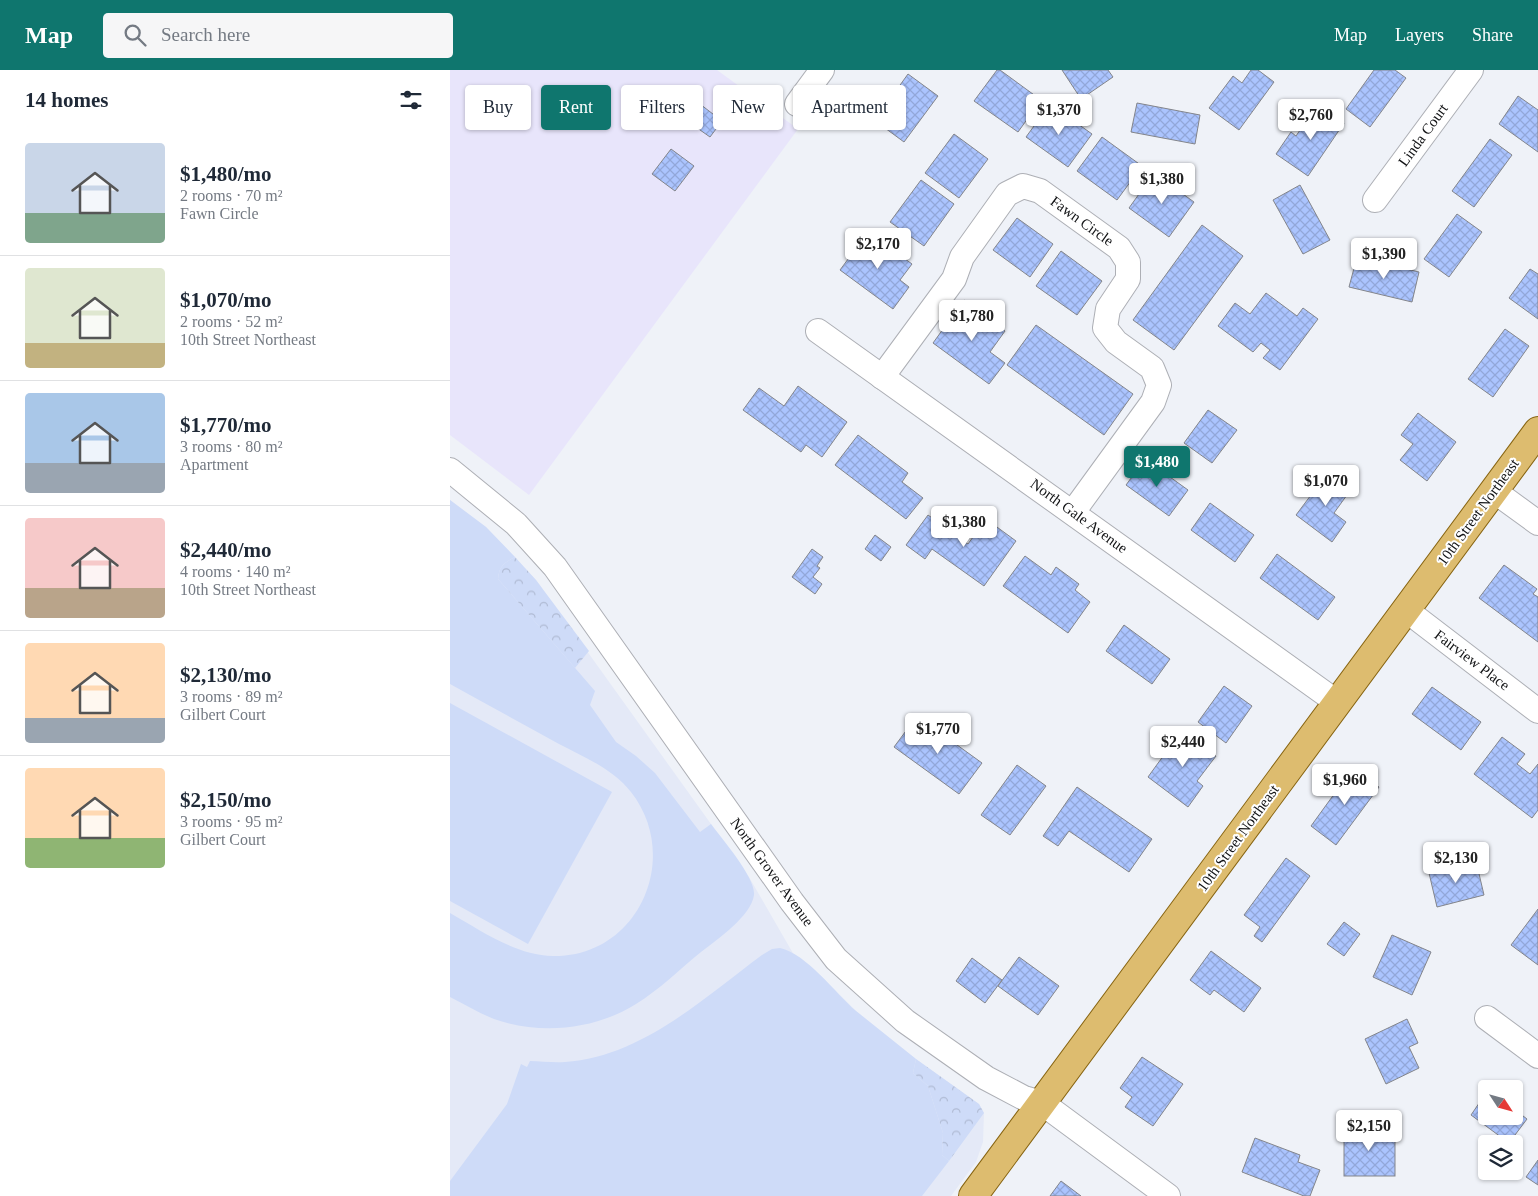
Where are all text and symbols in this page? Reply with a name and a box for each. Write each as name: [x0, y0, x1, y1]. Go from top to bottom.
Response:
search box: [103, 13, 453, 58]
icon: search: [121, 21, 149, 49]
text: Map: [25, 22, 73, 48]
text: Search here: [161, 24, 250, 45]
text: Map: [1334, 25, 1367, 45]
text: Layers: [1395, 25, 1444, 45]
text: Share: [1472, 25, 1513, 45]
chip: Buy: [465, 85, 531, 130]
chip: Rent: [541, 85, 611, 130]
chip: Filters: [621, 85, 703, 130]
chip: New: [713, 85, 783, 130]
chip: Apartment: [793, 85, 906, 130]
icon: filters: [397, 86, 425, 114]
text: 14 homes: [25, 88, 108, 112]
pin: $1,370: [1018, 93, 1100, 136]
pin: $2,760: [1270, 98, 1352, 141]
street label: Linda Court: [1395, 100, 1451, 169]
text: $1,370: [1037, 101, 1081, 118]
text: $2,760: [1289, 106, 1333, 123]
text: $1,480/mo: [180, 162, 272, 186]
pin: $1,380: [1121, 162, 1203, 205]
icon: home: [65, 163, 125, 223]
text: $1,380: [1140, 170, 1184, 187]
text: 2 rooms · 70 m²: [180, 187, 283, 204]
street label: Fawn Circle: [1047, 193, 1117, 249]
text: Fawn Circle: [180, 205, 259, 222]
pin: $2,170: [837, 228, 919, 270]
text: $2,170: [856, 235, 900, 252]
pin: $1,390: [1343, 238, 1425, 280]
text: $1,390: [1362, 245, 1406, 262]
icon: home: [65, 288, 125, 348]
text: $1,070/mo: [180, 288, 272, 312]
pin: $1,780: [931, 300, 1013, 342]
text: $1,780: [950, 307, 994, 324]
text: 2 rooms · 52 m²: [180, 313, 283, 330]
text: 10th Street Northeast: [180, 331, 316, 348]
icon: home: [65, 413, 125, 473]
text: $1,770/mo: [180, 413, 272, 437]
text: 3 rooms · 80 m²: [180, 438, 283, 455]
pin: $1,480: [1116, 446, 1198, 488]
text: $1,480: [1135, 453, 1179, 470]
street label: 10th Street Northeast: [1434, 455, 1522, 568]
text: Apartment: [180, 456, 248, 473]
pin: $1,070: [1285, 464, 1367, 507]
text: $1,070: [1304, 472, 1348, 489]
street label: North Gale Avenue: [1028, 476, 1131, 557]
pin: $1,380: [923, 506, 1005, 548]
text: $1,380: [942, 513, 986, 530]
icon: home: [65, 538, 125, 598]
text: $2,440/mo: [180, 538, 272, 562]
text: 4 rooms · 140 m²: [180, 563, 291, 580]
text: 10th Street Northeast: [180, 581, 316, 598]
street label: Fairview Place: [1431, 627, 1513, 694]
icon: home: [65, 663, 125, 723]
text: $2,130/mo: [180, 663, 272, 687]
text: 3 rooms · 89 m²: [180, 688, 283, 705]
text: Gilbert Court: [180, 706, 266, 723]
pin: $1,770: [897, 712, 979, 755]
text: $1,770: [916, 720, 960, 737]
pin: $2,440: [1142, 726, 1224, 768]
text: $2,440: [1161, 733, 1205, 750]
pin: $1,960: [1304, 764, 1386, 806]
text: $1,960: [1323, 771, 1367, 788]
street label: 10th Street Northeast: [1194, 781, 1282, 894]
icon: home: [65, 788, 125, 848]
text: $2,150/mo: [180, 788, 272, 812]
text: 3 rooms · 95 m²: [180, 813, 283, 830]
street label: North Grover Avenue: [727, 815, 817, 929]
text: Gilbert Court: [180, 831, 266, 848]
pin: $2,130: [1415, 842, 1497, 884]
text: $2,130: [1434, 849, 1478, 866]
north arrow: [1478, 1080, 1522, 1125]
map controls: [1478, 1080, 1523, 1180]
pin: $2,150: [1328, 1110, 1410, 1152]
text: $2,150: [1347, 1117, 1391, 1134]
button: layers: [1478, 1135, 1523, 1180]

